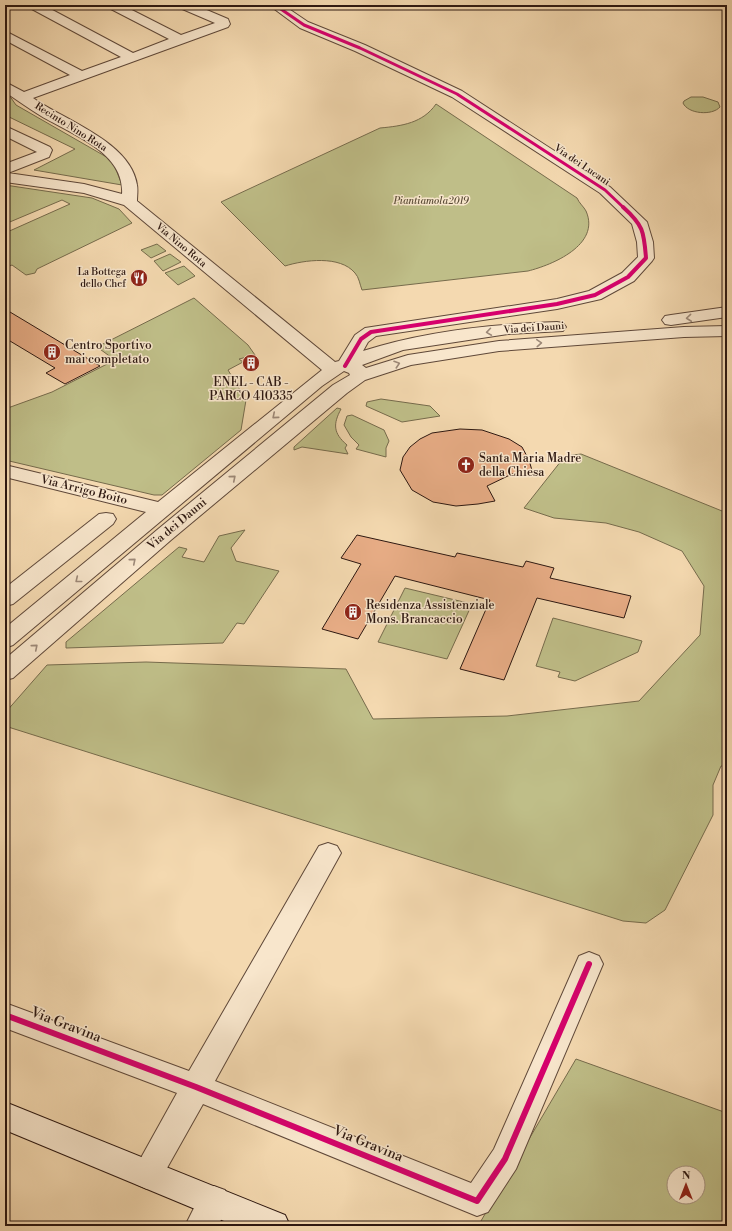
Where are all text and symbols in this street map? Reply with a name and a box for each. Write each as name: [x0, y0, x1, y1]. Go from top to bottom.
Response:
street label: Recinto Nino Rota: [33, 100, 110, 155]
street label: Via dei Lucani: [551, 141, 613, 188]
park label: Piantiamola2019: [392, 195, 470, 207]
street label: Via Nino Rota: [152, 220, 210, 270]
place label: La Bottega dello Chef: [77, 266, 127, 290]
restaurant icon: La Bottega dello Chef: [129, 268, 149, 288]
one-way arrow: [686, 313, 692, 322]
street label: Via dei Dauni: [502, 320, 565, 336]
one-way arrow: [486, 327, 492, 336]
place label: Centro Sportivo mai completato: [65, 338, 152, 367]
one-way arrow: [536, 338, 542, 347]
building icon: Centro Sportivo mai completato: [42, 342, 62, 362]
building icon: ENEL - CAB - PARCO 410335: [241, 353, 261, 373]
one-way arrow: [393, 360, 400, 369]
place label: ENEL - CAB - PARCO 410335: [209, 375, 293, 404]
one-way arrow: [273, 412, 280, 419]
place label: Santa Maria Madre della Chiesa: [479, 451, 581, 480]
church icon: Santa Maria Madre della Chiesa: [456, 455, 476, 475]
street label: Via Arrigo Boito: [38, 472, 129, 508]
one-way arrow: [228, 476, 235, 483]
street label: Via dei Dauni: [143, 495, 210, 554]
one-way arrow: [128, 559, 135, 566]
one-way arrow: [76, 575, 83, 582]
place label: Residenza Assistenziale Mons. Brancaccio: [366, 598, 495, 627]
building icon: Residenza Assistenziale Mons. Brancaccio: [343, 602, 363, 622]
one-way arrow: [30, 644, 37, 651]
street label: Via Gravina: [27, 1003, 105, 1047]
street label: Via Gravina: [329, 1121, 407, 1167]
north arrow: [666, 1165, 706, 1205]
text: N: [682, 1169, 691, 1183]

